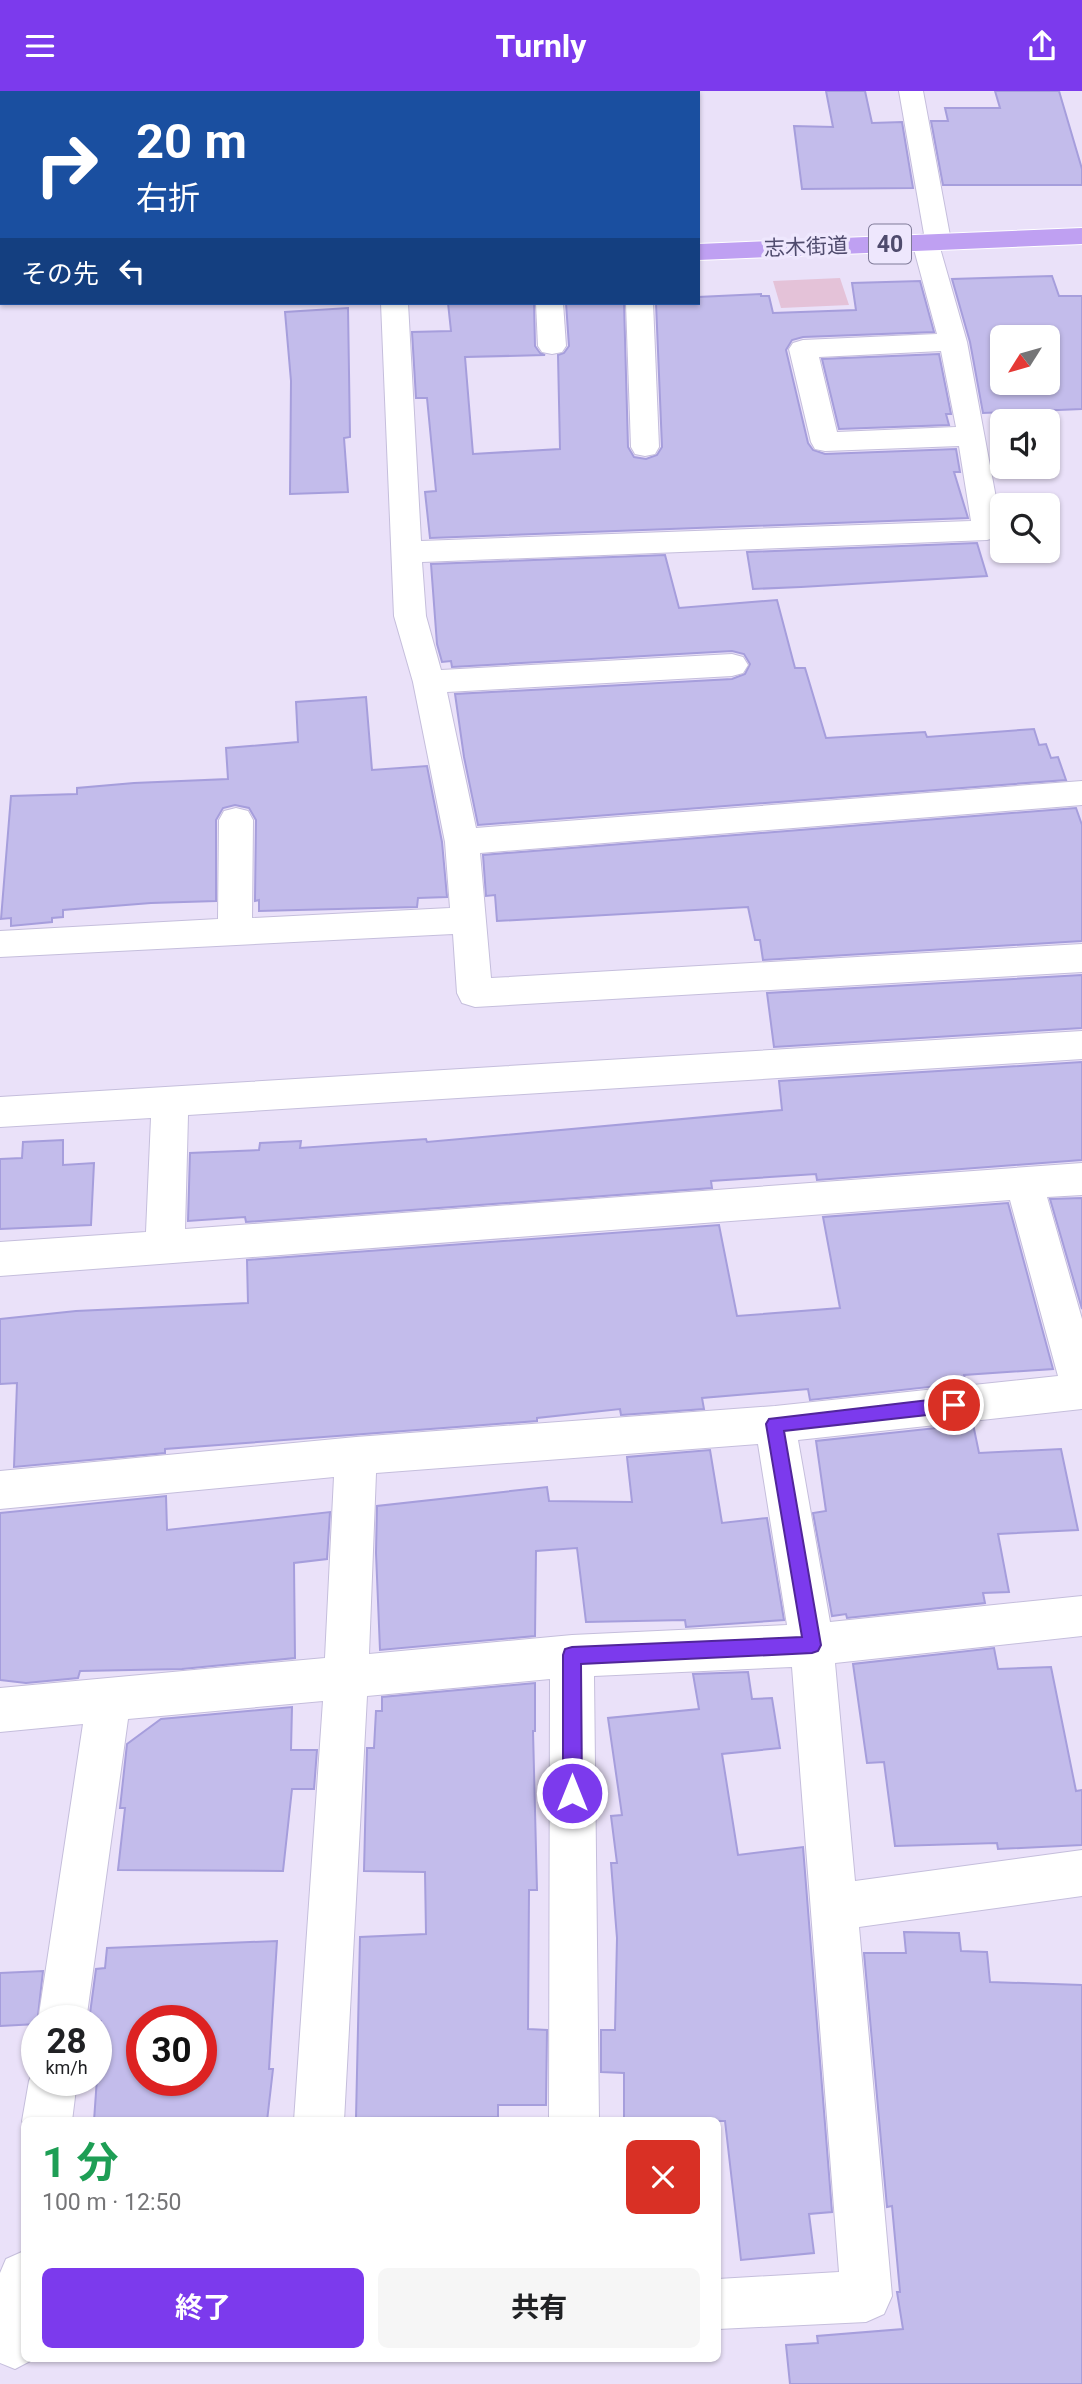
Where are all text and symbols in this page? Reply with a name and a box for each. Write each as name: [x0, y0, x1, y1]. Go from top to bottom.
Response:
icon: menu: [21, 27, 59, 65]
text: Turnly: [496, 27, 586, 65]
icon: share: [1023, 27, 1061, 65]
text: 20 m: [136, 113, 247, 170]
icon: right: [21, 119, 112, 210]
text: 右折: [136, 179, 200, 217]
road number: 40: [869, 225, 911, 263]
street label: 志木街道: [764, 234, 848, 260]
icon: left: [113, 252, 151, 290]
text: その先: [21, 259, 99, 289]
north arrow: [990, 325, 1060, 395]
map controls: [990, 325, 1060, 563]
button: sound: [990, 409, 1060, 479]
button: search: [990, 493, 1060, 563]
pin: [924, 1375, 984, 1435]
icon: arrive: [935, 1386, 973, 1424]
position arrow: [535, 1756, 609, 1830]
speed limit sign: 30: [126, 2005, 217, 2096]
text: 28: [46, 2021, 87, 2062]
text: km/h: [45, 2057, 88, 2078]
text: 1 分: [42, 2138, 119, 2187]
button: close: [626, 2140, 700, 2214]
text: 100 m · 12:50: [42, 2189, 181, 2216]
button: 終了: [42, 2268, 364, 2348]
button: 共有: [378, 2268, 700, 2348]

